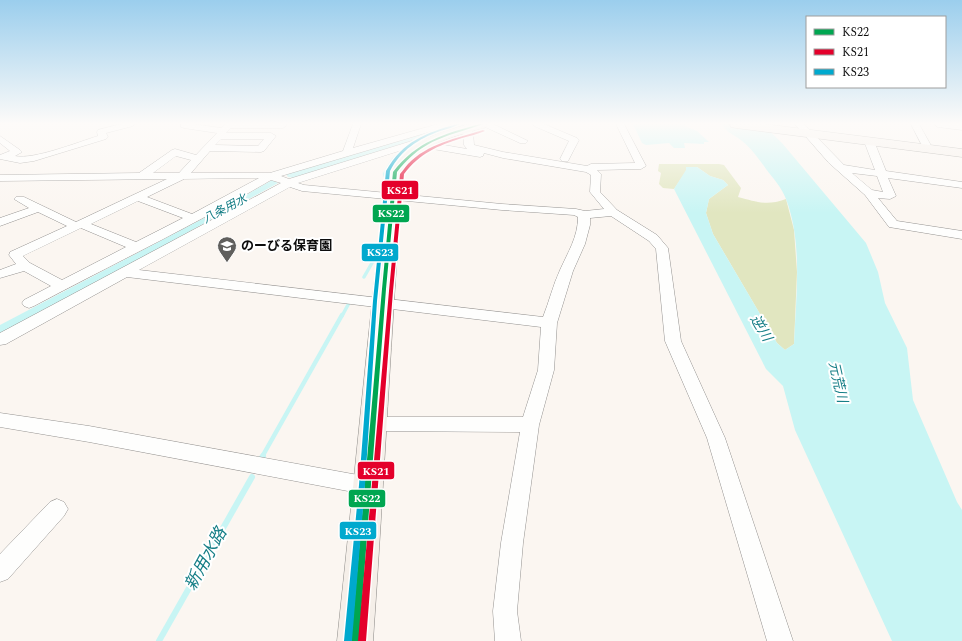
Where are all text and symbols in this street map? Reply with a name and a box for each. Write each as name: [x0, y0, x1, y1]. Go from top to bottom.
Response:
legend: [806, 16, 946, 88]
text: KS22: [842, 23, 869, 42]
text: KS21: [842, 43, 869, 62]
text: KS23: [842, 63, 869, 82]
line badge: KS21: [381, 180, 419, 200]
text: KS21: [387, 182, 413, 199]
water label: 八条用水: [199, 188, 252, 229]
line badge: KS22: [372, 204, 410, 223]
text: KS22: [378, 205, 404, 222]
school or university icon: のーびる保育園: [216, 235, 238, 263]
place label: のーびる保育園: [241, 236, 332, 256]
line badge: KS23: [361, 243, 399, 262]
text: KS23: [367, 244, 393, 261]
water label: 逆川: [745, 311, 778, 347]
water label: 元荒川: [823, 359, 853, 407]
line badge: KS21: [357, 461, 395, 480]
text: KS21: [363, 463, 389, 480]
line badge: KS22: [348, 489, 386, 508]
text: KS22: [354, 490, 380, 507]
water label: 新用水路: [178, 521, 235, 595]
line badge: KS23: [339, 521, 377, 540]
text: KS23: [345, 523, 371, 540]

